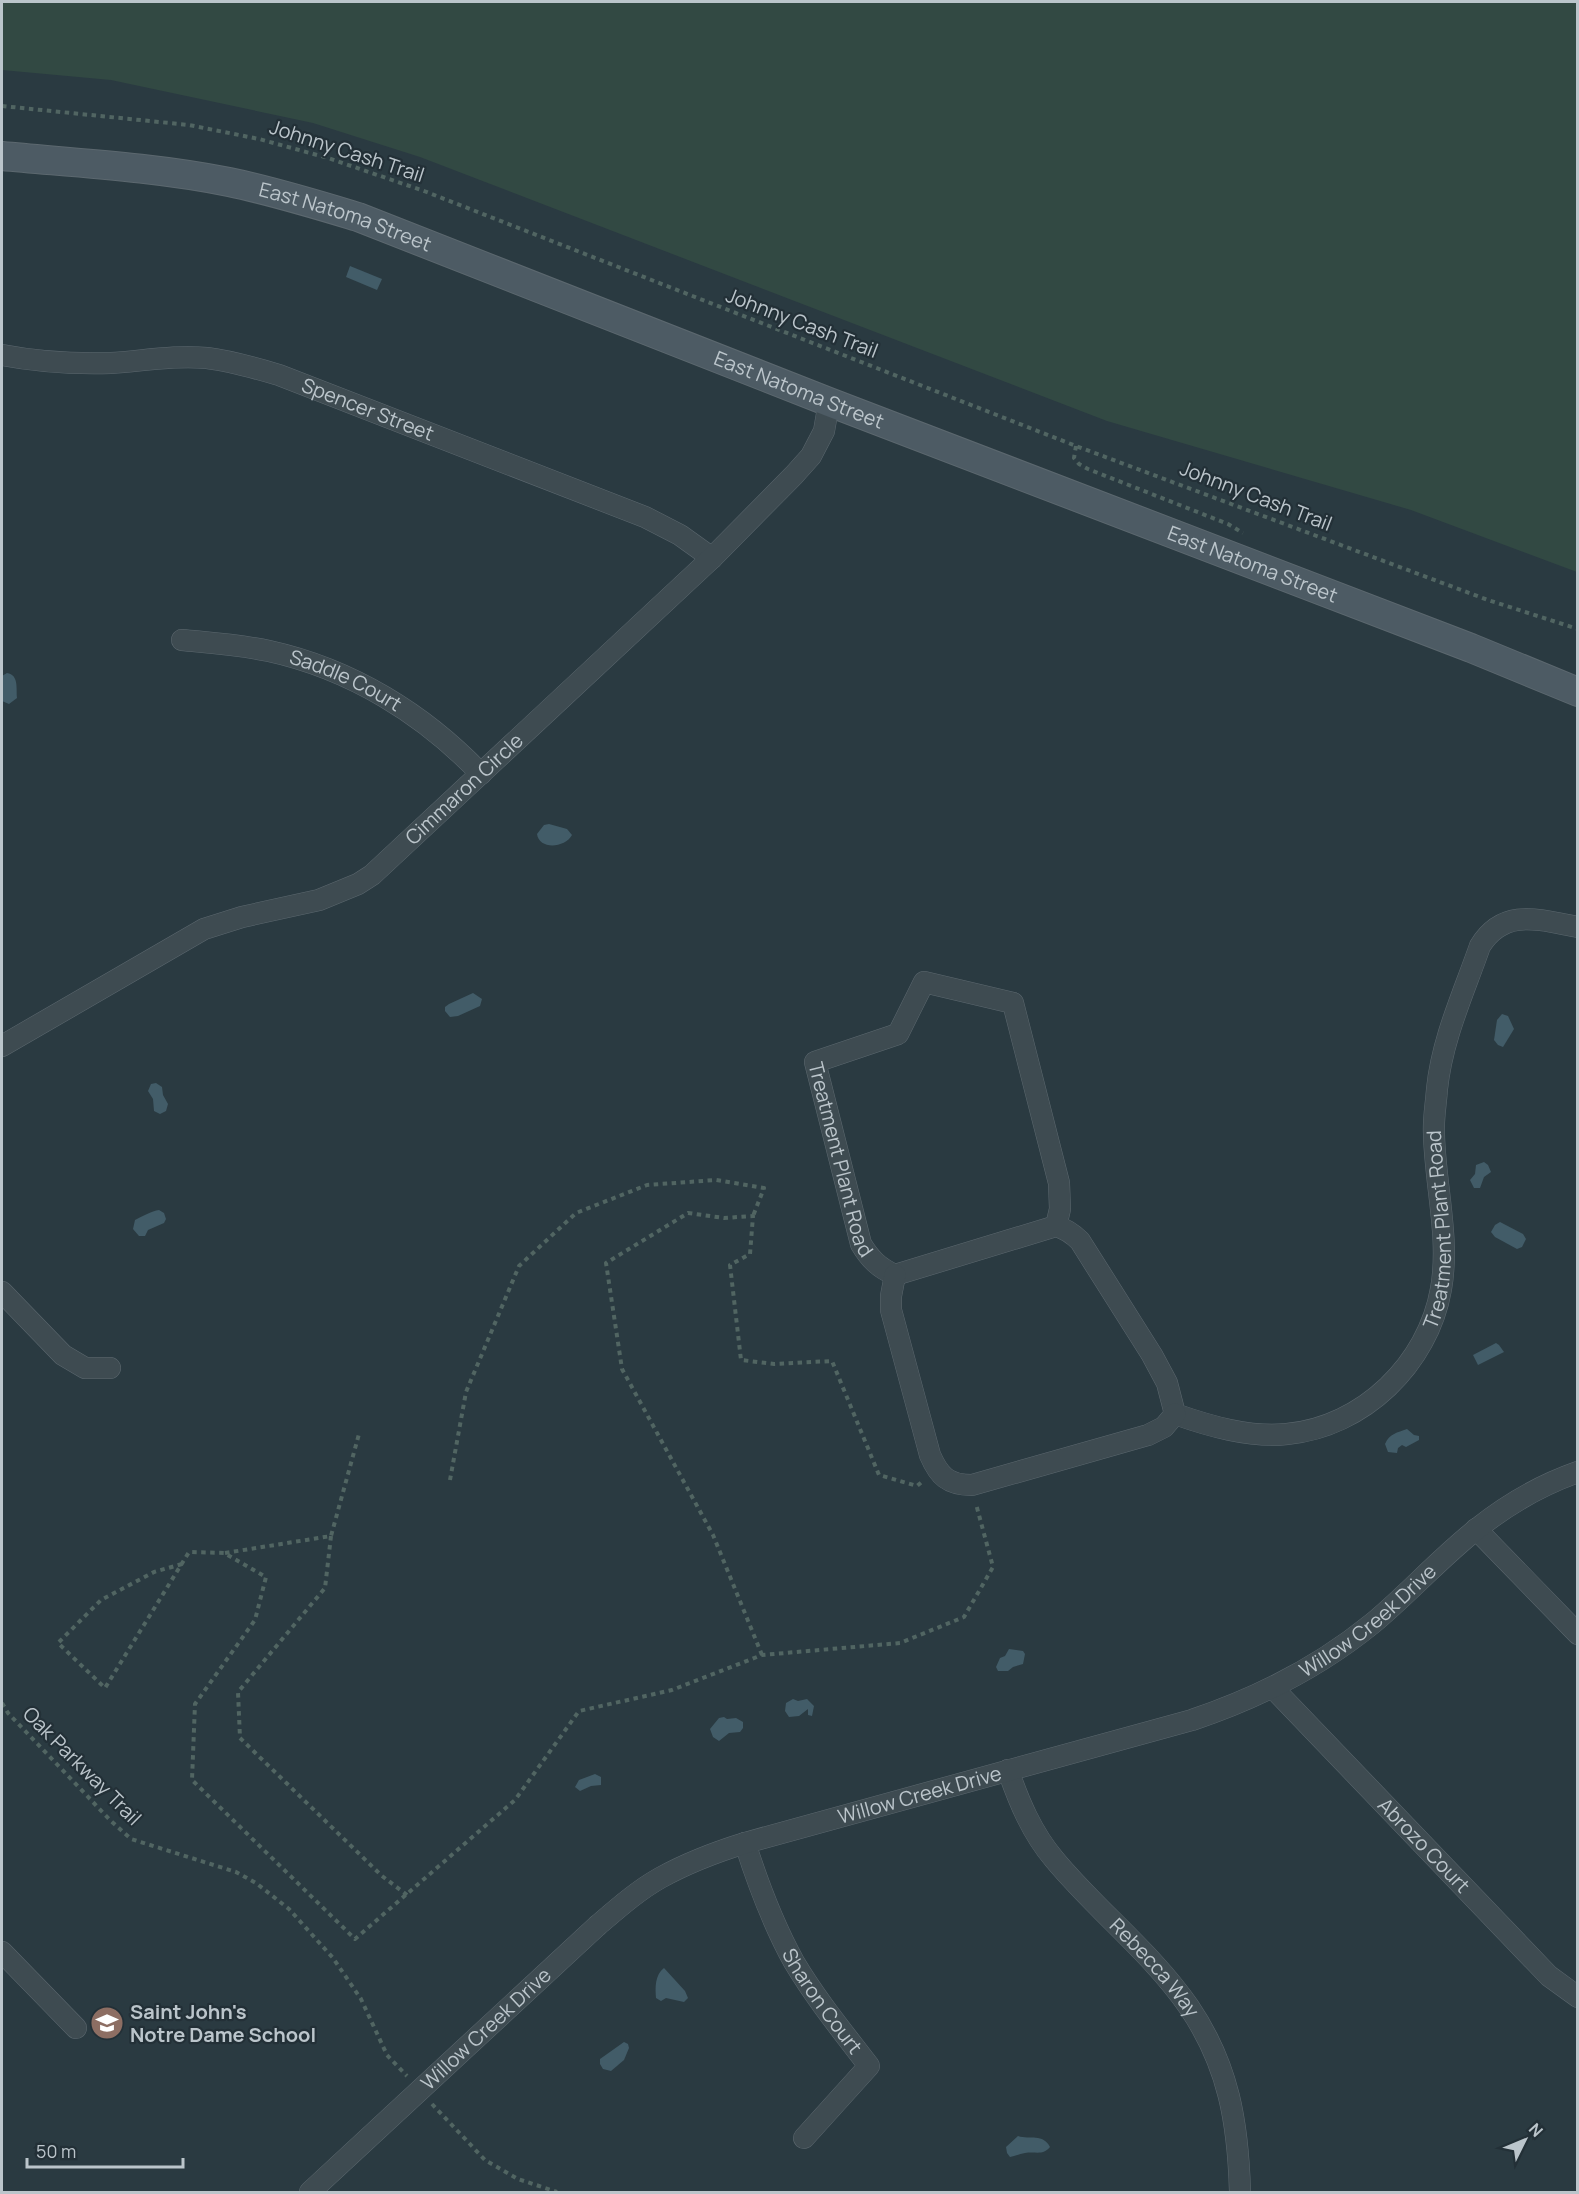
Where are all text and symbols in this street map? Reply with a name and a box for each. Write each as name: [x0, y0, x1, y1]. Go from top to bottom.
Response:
street label: Johnny Cash Trail: [266, 113, 428, 188]
street label: East Natoma Street: [256, 175, 436, 258]
street label: Johnny Cash Trail: [722, 281, 882, 364]
street label: East Natoma Street: [710, 344, 888, 435]
street label: Spencer Street: [298, 371, 438, 447]
street label: Johnny Cash Trail: [1176, 454, 1336, 537]
street label: East Natoma Street: [1164, 519, 1342, 609]
street label: Saddle Court: [286, 643, 407, 717]
street label: Cimmaron Circle: [399, 727, 529, 850]
street label: Treatment Plant Road: [803, 1059, 880, 1262]
street label: Treatment Plant Road: [1416, 1130, 1457, 1333]
street label: Willow Creek Drive: [1294, 1558, 1442, 1683]
street label: Oak Parkway Trail: [17, 1700, 148, 1831]
street label: Willow Creek Drive: [835, 1759, 1005, 1830]
street label: Abrozo Court: [1372, 1792, 1476, 1898]
street label: Rebecca Way: [1104, 1912, 1206, 2023]
street label: Sharon Court: [776, 1943, 869, 2059]
street label: Willow Creek Drive: [415, 1961, 557, 2096]
place label: Saint John's Notre Dame School: [130, 1998, 316, 2048]
school or university icon: Saint John's Notre Dame School: [89, 2005, 125, 2041]
north arrow: [1495, 2110, 1555, 2170]
text: N: [1524, 2118, 1548, 2141]
scale bar: [27, 2131, 183, 2169]
text: 50 m: [36, 2139, 76, 2163]

